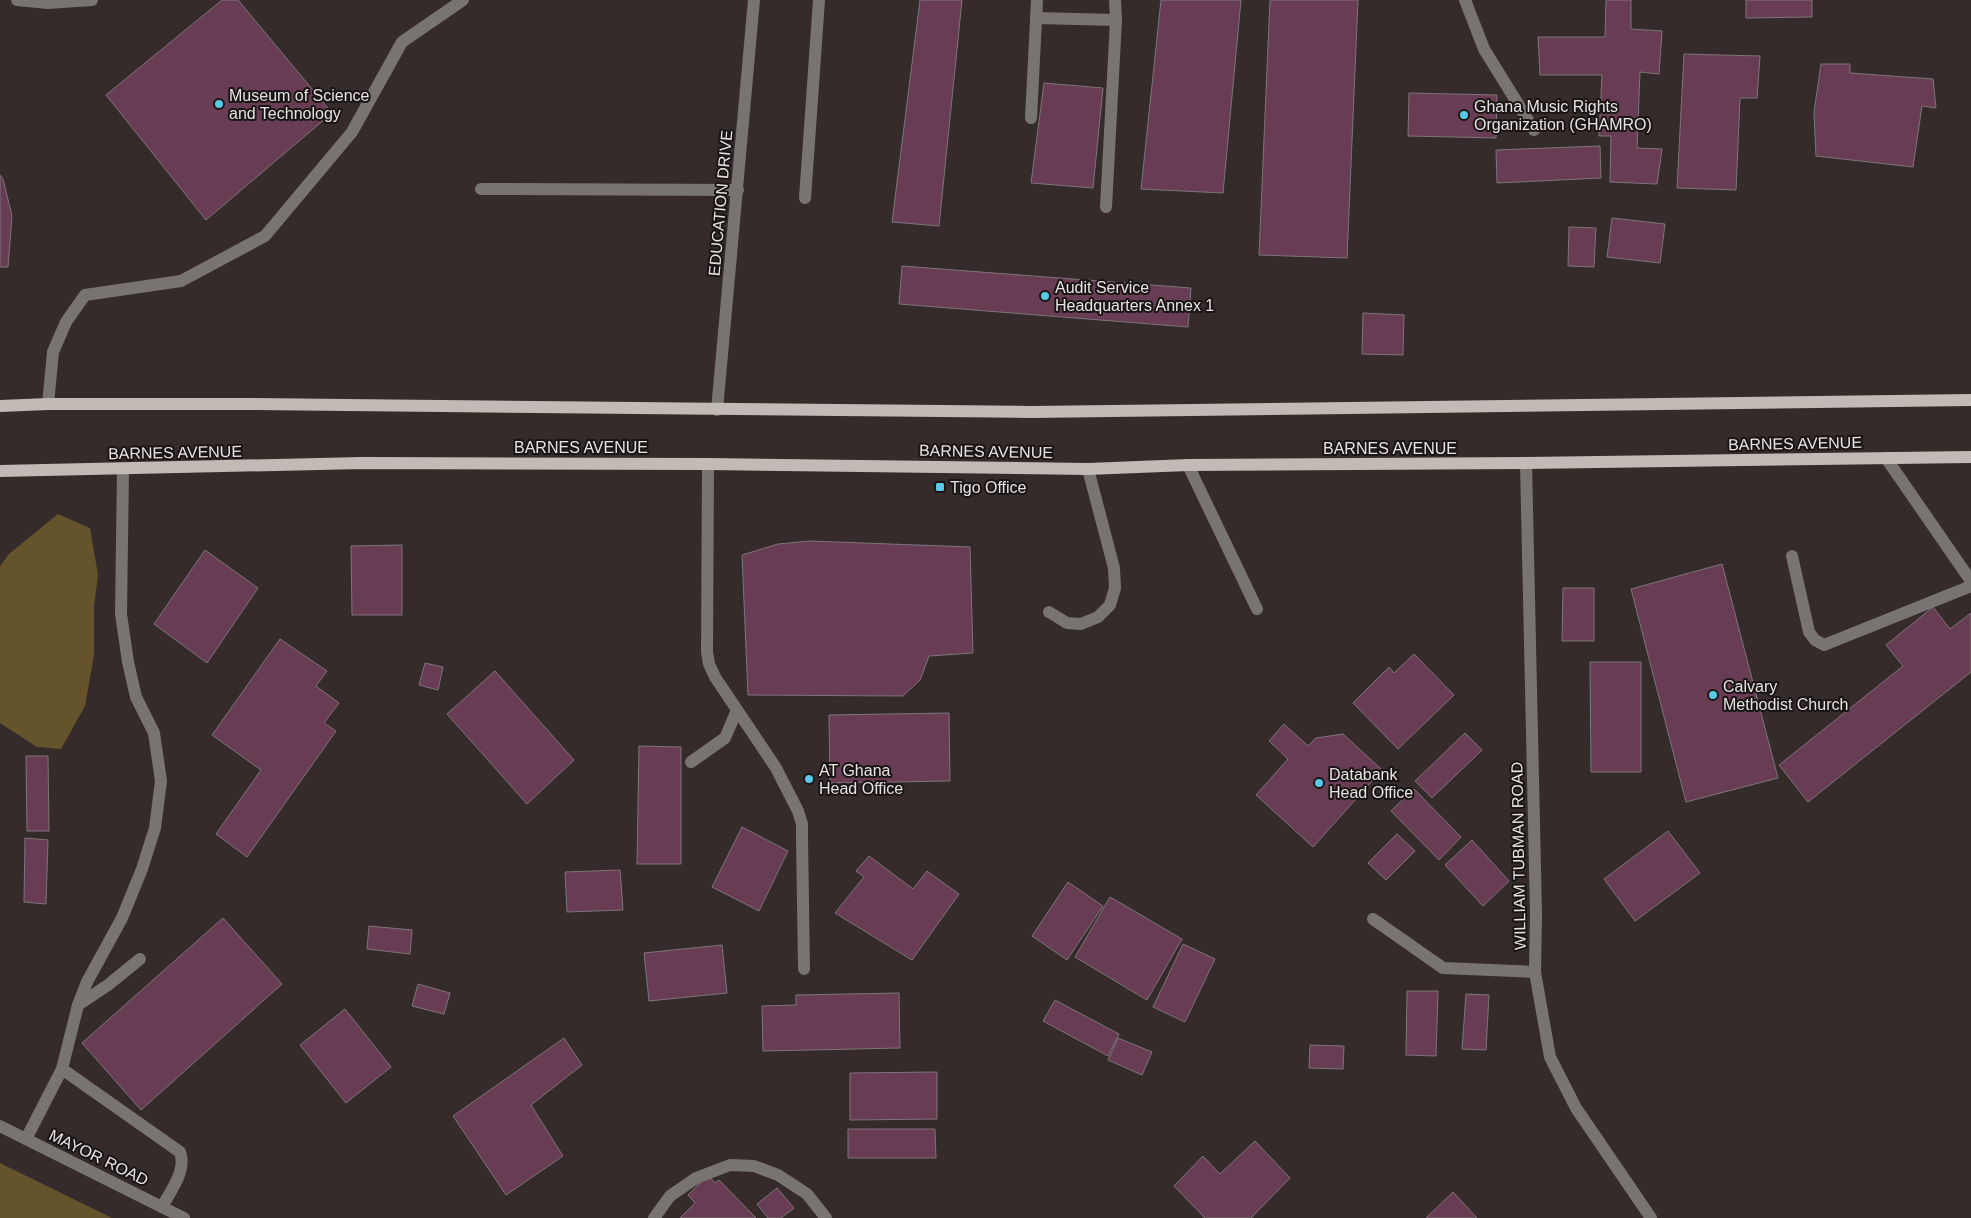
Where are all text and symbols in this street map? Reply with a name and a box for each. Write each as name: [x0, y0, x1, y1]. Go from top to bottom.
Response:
place label: Museum of Science and Technology: [229, 87, 370, 122]
marker: Museum of Science and Technology: [213, 98, 225, 110]
place label: Ghana Music Rights Organization (GHAMRO): [1474, 98, 1652, 133]
marker: Ghana Music Rights Organization (GHAMRO): [1458, 109, 1470, 121]
street label: EDUCATION DRIVE: [706, 129, 735, 277]
place label: Audit Service Headquarters Annex 1: [1055, 279, 1214, 314]
marker: Audit Service Headquarters Annex 1: [1039, 290, 1051, 302]
street label: BARNES AVENUE: [1728, 434, 1862, 453]
street label: BARNES AVENUE: [514, 439, 648, 456]
street label: BARNES AVENUE: [1323, 440, 1457, 457]
street label: BARNES AVENUE: [919, 442, 1053, 461]
street label: BARNES AVENUE: [108, 443, 242, 462]
place label: Tigo Office: [950, 479, 1027, 496]
marker: Tigo Office: [934, 481, 946, 493]
place label: Calvary Methodist Church: [1723, 678, 1848, 713]
marker: Calvary Methodist Church: [1707, 689, 1719, 701]
place label: AT Ghana Head Office: [819, 762, 903, 797]
street label: WILLIAM TUBMAN ROAD: [1508, 762, 1529, 950]
place label: Databank Head Office: [1329, 766, 1413, 801]
marker: AT Ghana Head Office: [803, 773, 815, 785]
marker: Databank Head Office: [1313, 777, 1325, 789]
street label: MAYOR ROAD: [46, 1126, 151, 1189]

